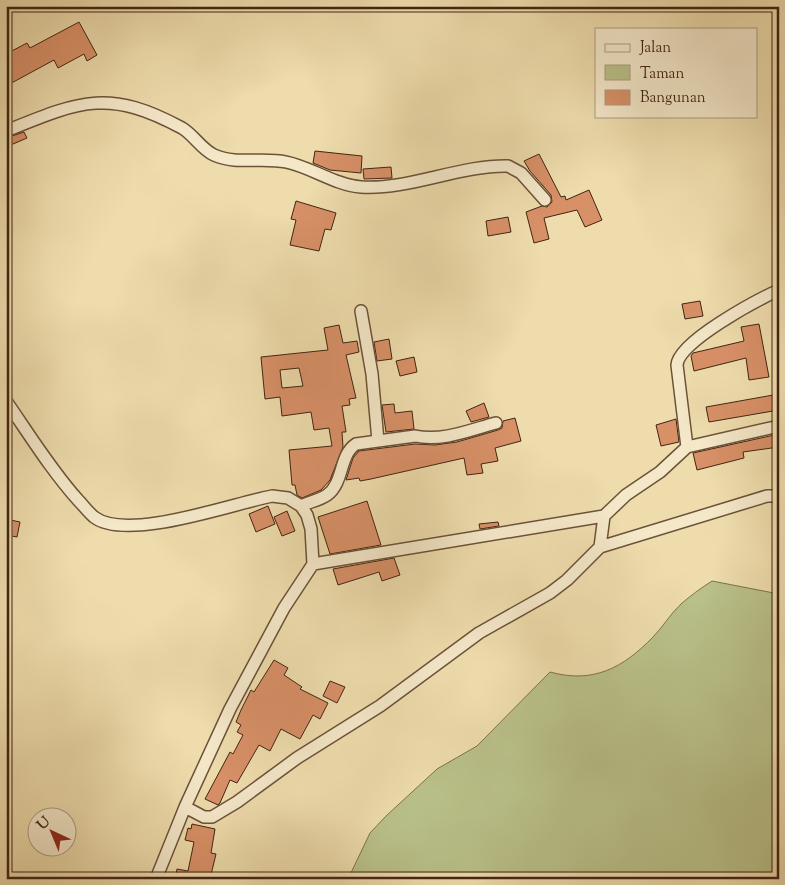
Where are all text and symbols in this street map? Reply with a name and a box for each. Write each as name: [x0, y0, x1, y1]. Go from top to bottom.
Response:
legend: [595, 28, 758, 118]
text: Jalan: [639, 38, 671, 59]
text: Taman: [640, 64, 684, 85]
text: Bangunan: [640, 88, 706, 109]
north arrow: [28, 808, 78, 858]
text: U: [33, 813, 56, 835]

